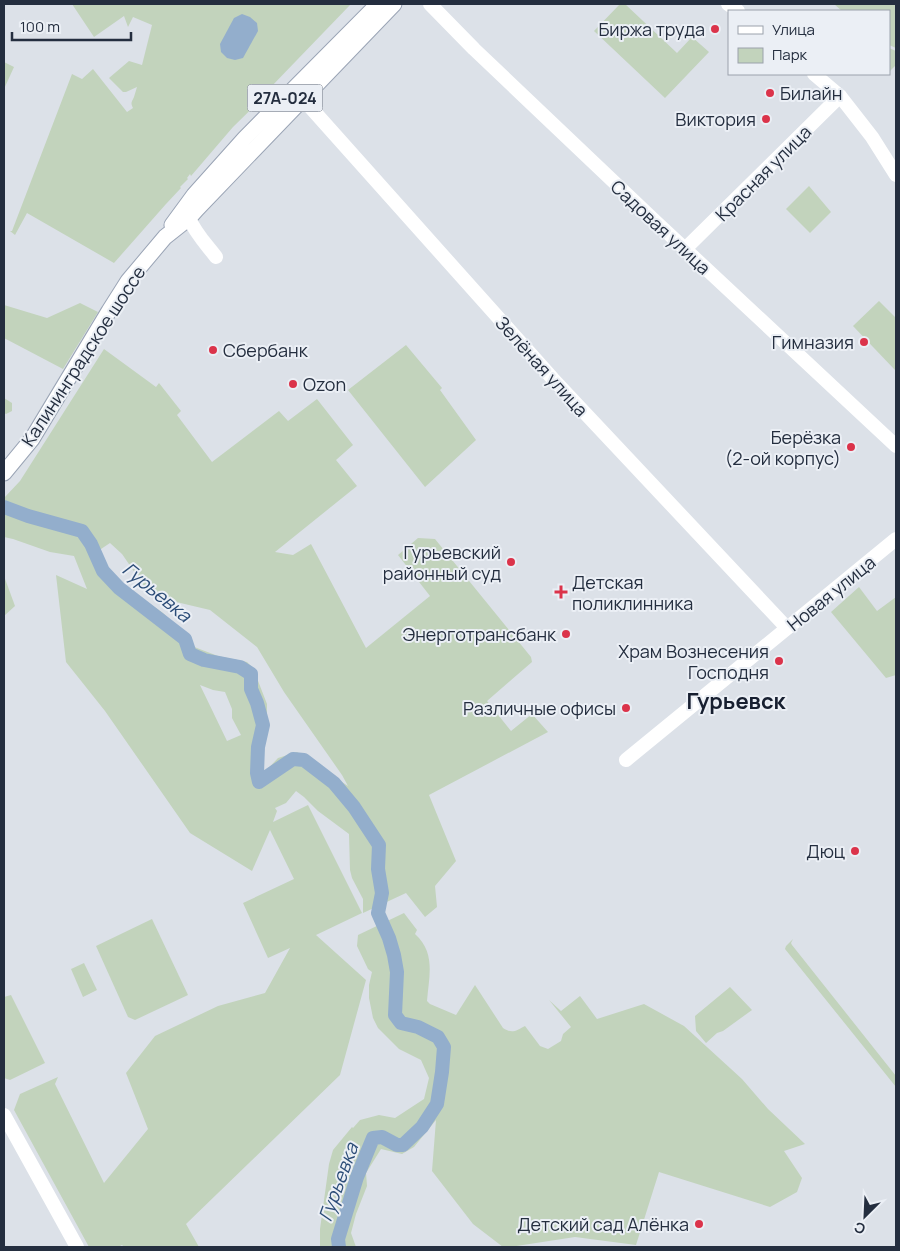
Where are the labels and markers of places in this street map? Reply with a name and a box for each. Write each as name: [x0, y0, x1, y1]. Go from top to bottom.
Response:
place label: Биржа труда: [598, 17, 705, 41]
marker: Биржа труда: [709, 23, 721, 35]
place label: Билайн: [780, 81, 842, 105]
marker: Билайн: [764, 87, 776, 99]
place label: Виктория: [675, 107, 756, 131]
marker: Виктория: [760, 113, 772, 125]
place label: Гимназия: [772, 330, 854, 354]
marker: Гимназия: [858, 336, 870, 348]
place label: Сбербанк: [223, 338, 309, 362]
marker: Сбербанк: [207, 344, 219, 356]
place label: Ozon: [303, 372, 346, 396]
marker: Ozon: [287, 378, 299, 390]
place label: Берёзка (2-ой корпус): [725, 425, 841, 470]
marker: Берёзка (2-ой корпус): [845, 441, 857, 453]
place label: Гурьевский районный суд: [383, 540, 501, 585]
marker: Гурьевский районный суд: [505, 556, 517, 568]
place label: Детская поликлинника: [572, 570, 693, 615]
marker: Детская поликлинника: [554, 585, 568, 599]
place label: Энерготрансбанк: [403, 622, 557, 646]
marker: Энерготрансбанк: [560, 628, 572, 640]
place label: Храм Вознесения Господня: [618, 639, 769, 684]
marker: Храм Вознесения Господня: [773, 655, 785, 667]
place label: Различные офисы: [463, 696, 616, 720]
marker: Различные офисы: [620, 702, 632, 714]
place label: Дюц: [806, 839, 845, 863]
marker: Дюц: [849, 845, 861, 857]
place label: Детский сад Алёнка: [517, 1212, 689, 1236]
marker: Детский сад Алёнка: [693, 1218, 705, 1230]

